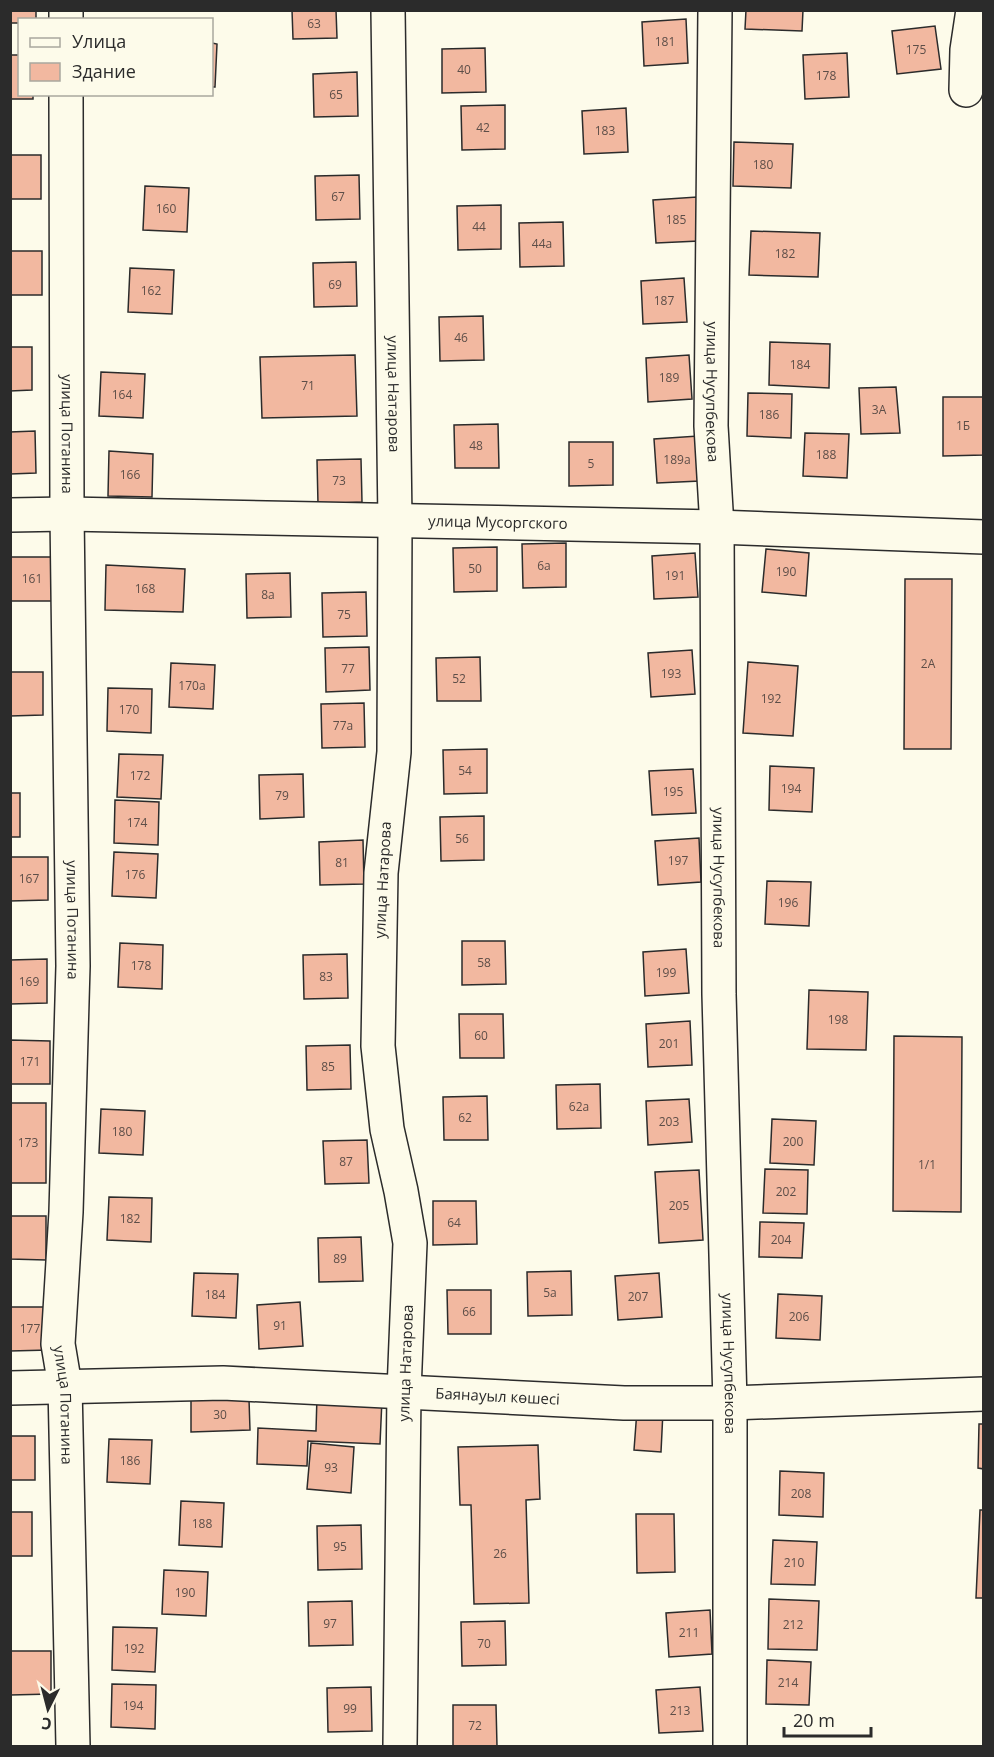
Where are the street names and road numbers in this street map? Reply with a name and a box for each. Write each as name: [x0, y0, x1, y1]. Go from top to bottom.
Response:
street label: улица Нусупбекова: [702, 321, 724, 463]
street label: улица Натарова: [383, 335, 405, 453]
street label: улица Потанина: [58, 374, 78, 494]
street label: улица Мусоргского: [428, 510, 568, 533]
street label: улица Нусупбекова: [709, 807, 730, 948]
street label: улица Натарова: [369, 821, 395, 939]
street label: улица Потанина: [63, 860, 84, 980]
street label: улица Нусупбекова: [718, 1293, 741, 1434]
street label: улица Натарова: [393, 1304, 417, 1422]
street label: улица Потанина: [49, 1344, 78, 1465]
street label: Баянауыл көшесі: [435, 1383, 560, 1409]

